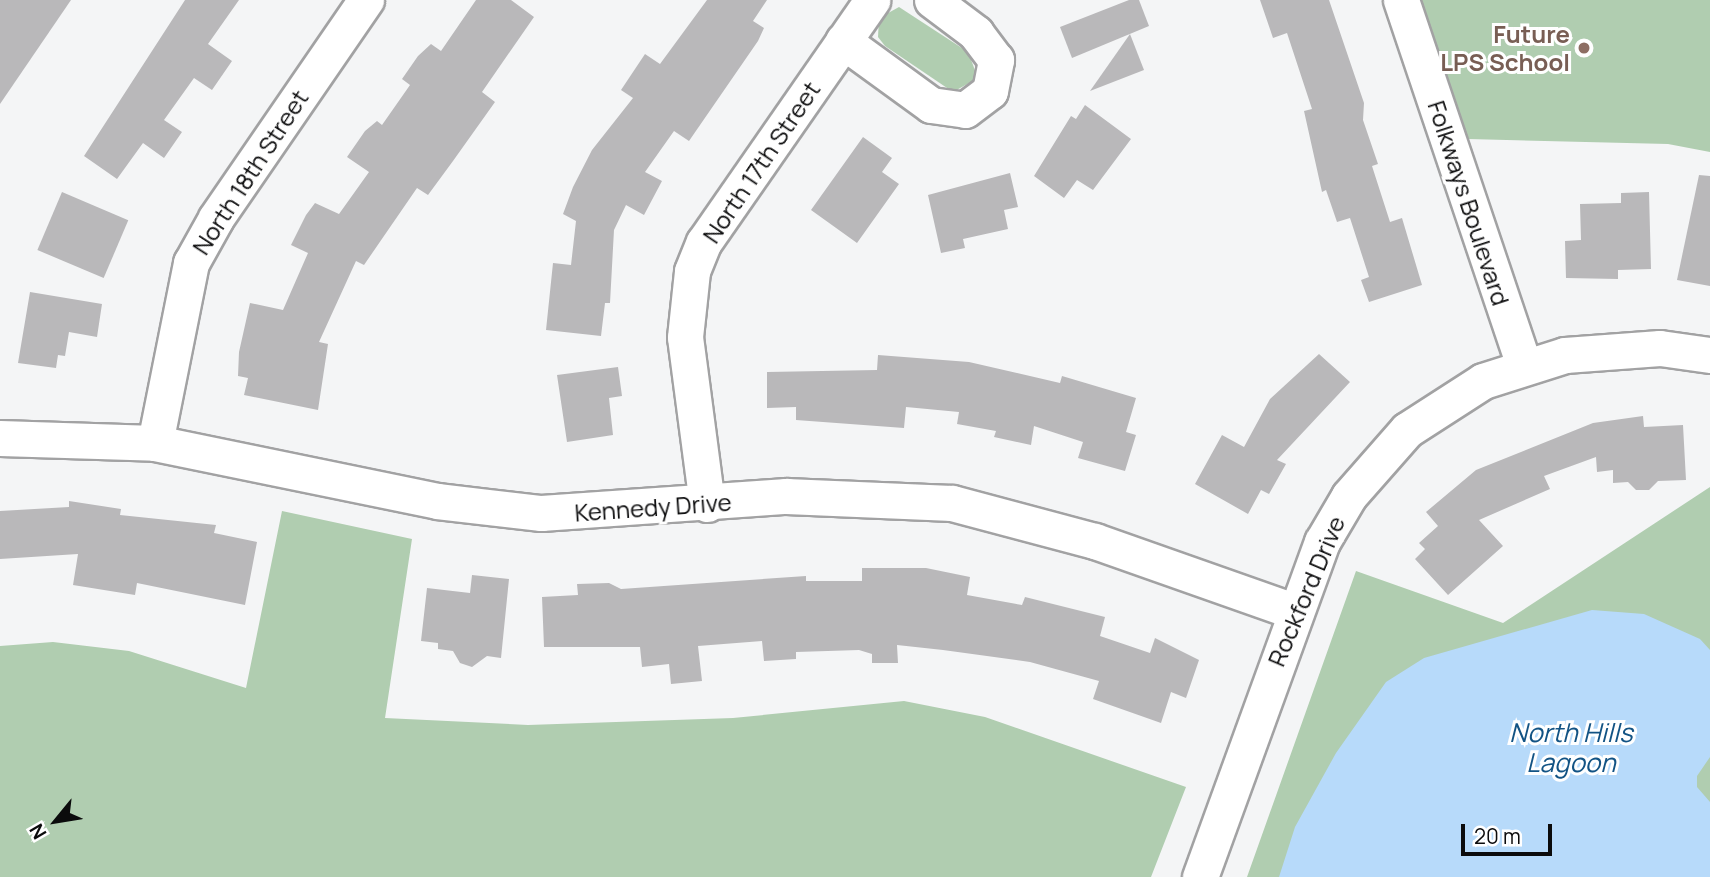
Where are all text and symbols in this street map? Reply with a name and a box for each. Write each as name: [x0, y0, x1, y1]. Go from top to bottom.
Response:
place label: Future LPS School: [1440, 20, 1570, 76]
marker: Future LPS School: [1576, 40, 1592, 56]
street label: North 17th Street: [696, 76, 826, 248]
street label: North 18th Street: [186, 84, 314, 260]
street label: Folkways Boulevard: [1422, 97, 1516, 309]
street label: Kennedy Drive: [574, 487, 732, 527]
street label: Rockford Drive: [1261, 512, 1351, 670]
water label: North Hills Lagoon: [1509, 717, 1633, 778]
north arrow: [21, 786, 91, 856]
scale bar: [1465, 810, 1556, 854]
text: N: [23, 819, 52, 844]
text: 20 m: [1474, 822, 1521, 850]

